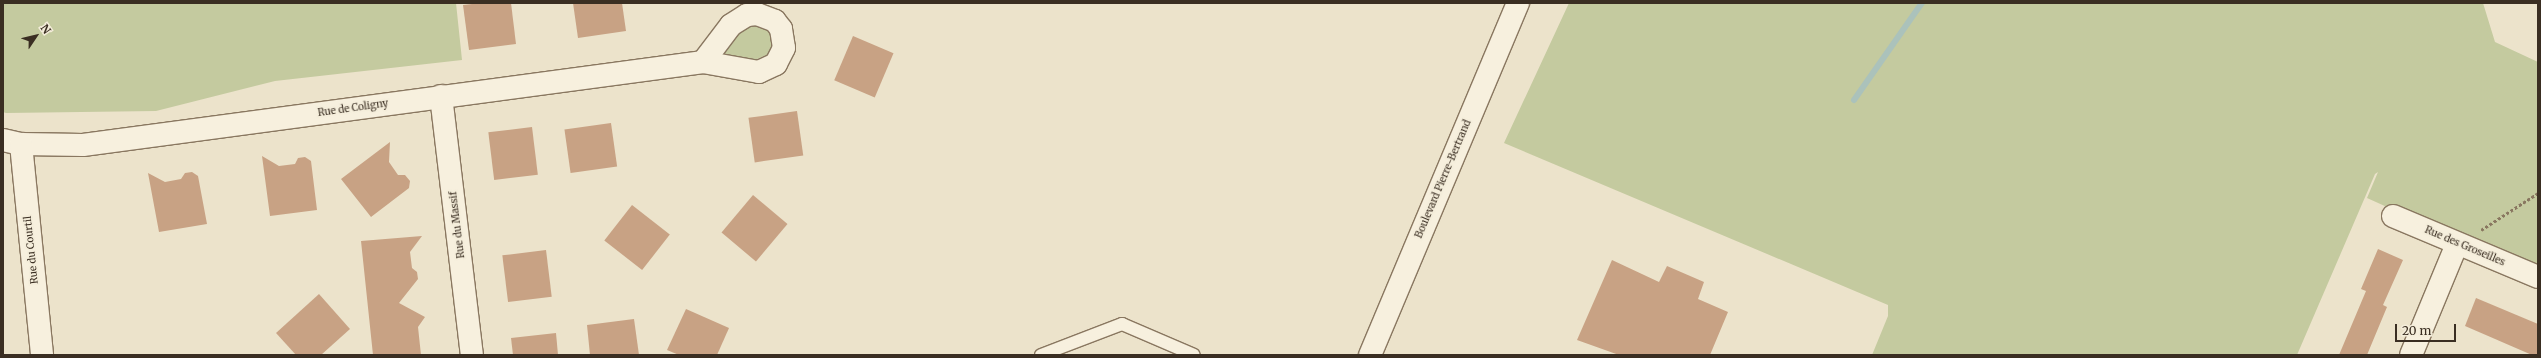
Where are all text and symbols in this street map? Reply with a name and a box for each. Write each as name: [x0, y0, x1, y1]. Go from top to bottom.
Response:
north arrow: [16, 16, 56, 56]
text: N: [38, 22, 54, 37]
street label: Rue de Coligny: [317, 97, 389, 119]
street label: Boulevard Pierre-Bertrand: [1413, 118, 1473, 240]
street label: Rue du Massif: [447, 191, 467, 259]
street label: Rue du Courtil: [21, 215, 41, 285]
street label: Rue des Groseilles: [2423, 224, 2507, 268]
scale bar: [2397, 316, 2458, 342]
text: 20 m: [2402, 323, 2431, 338]

